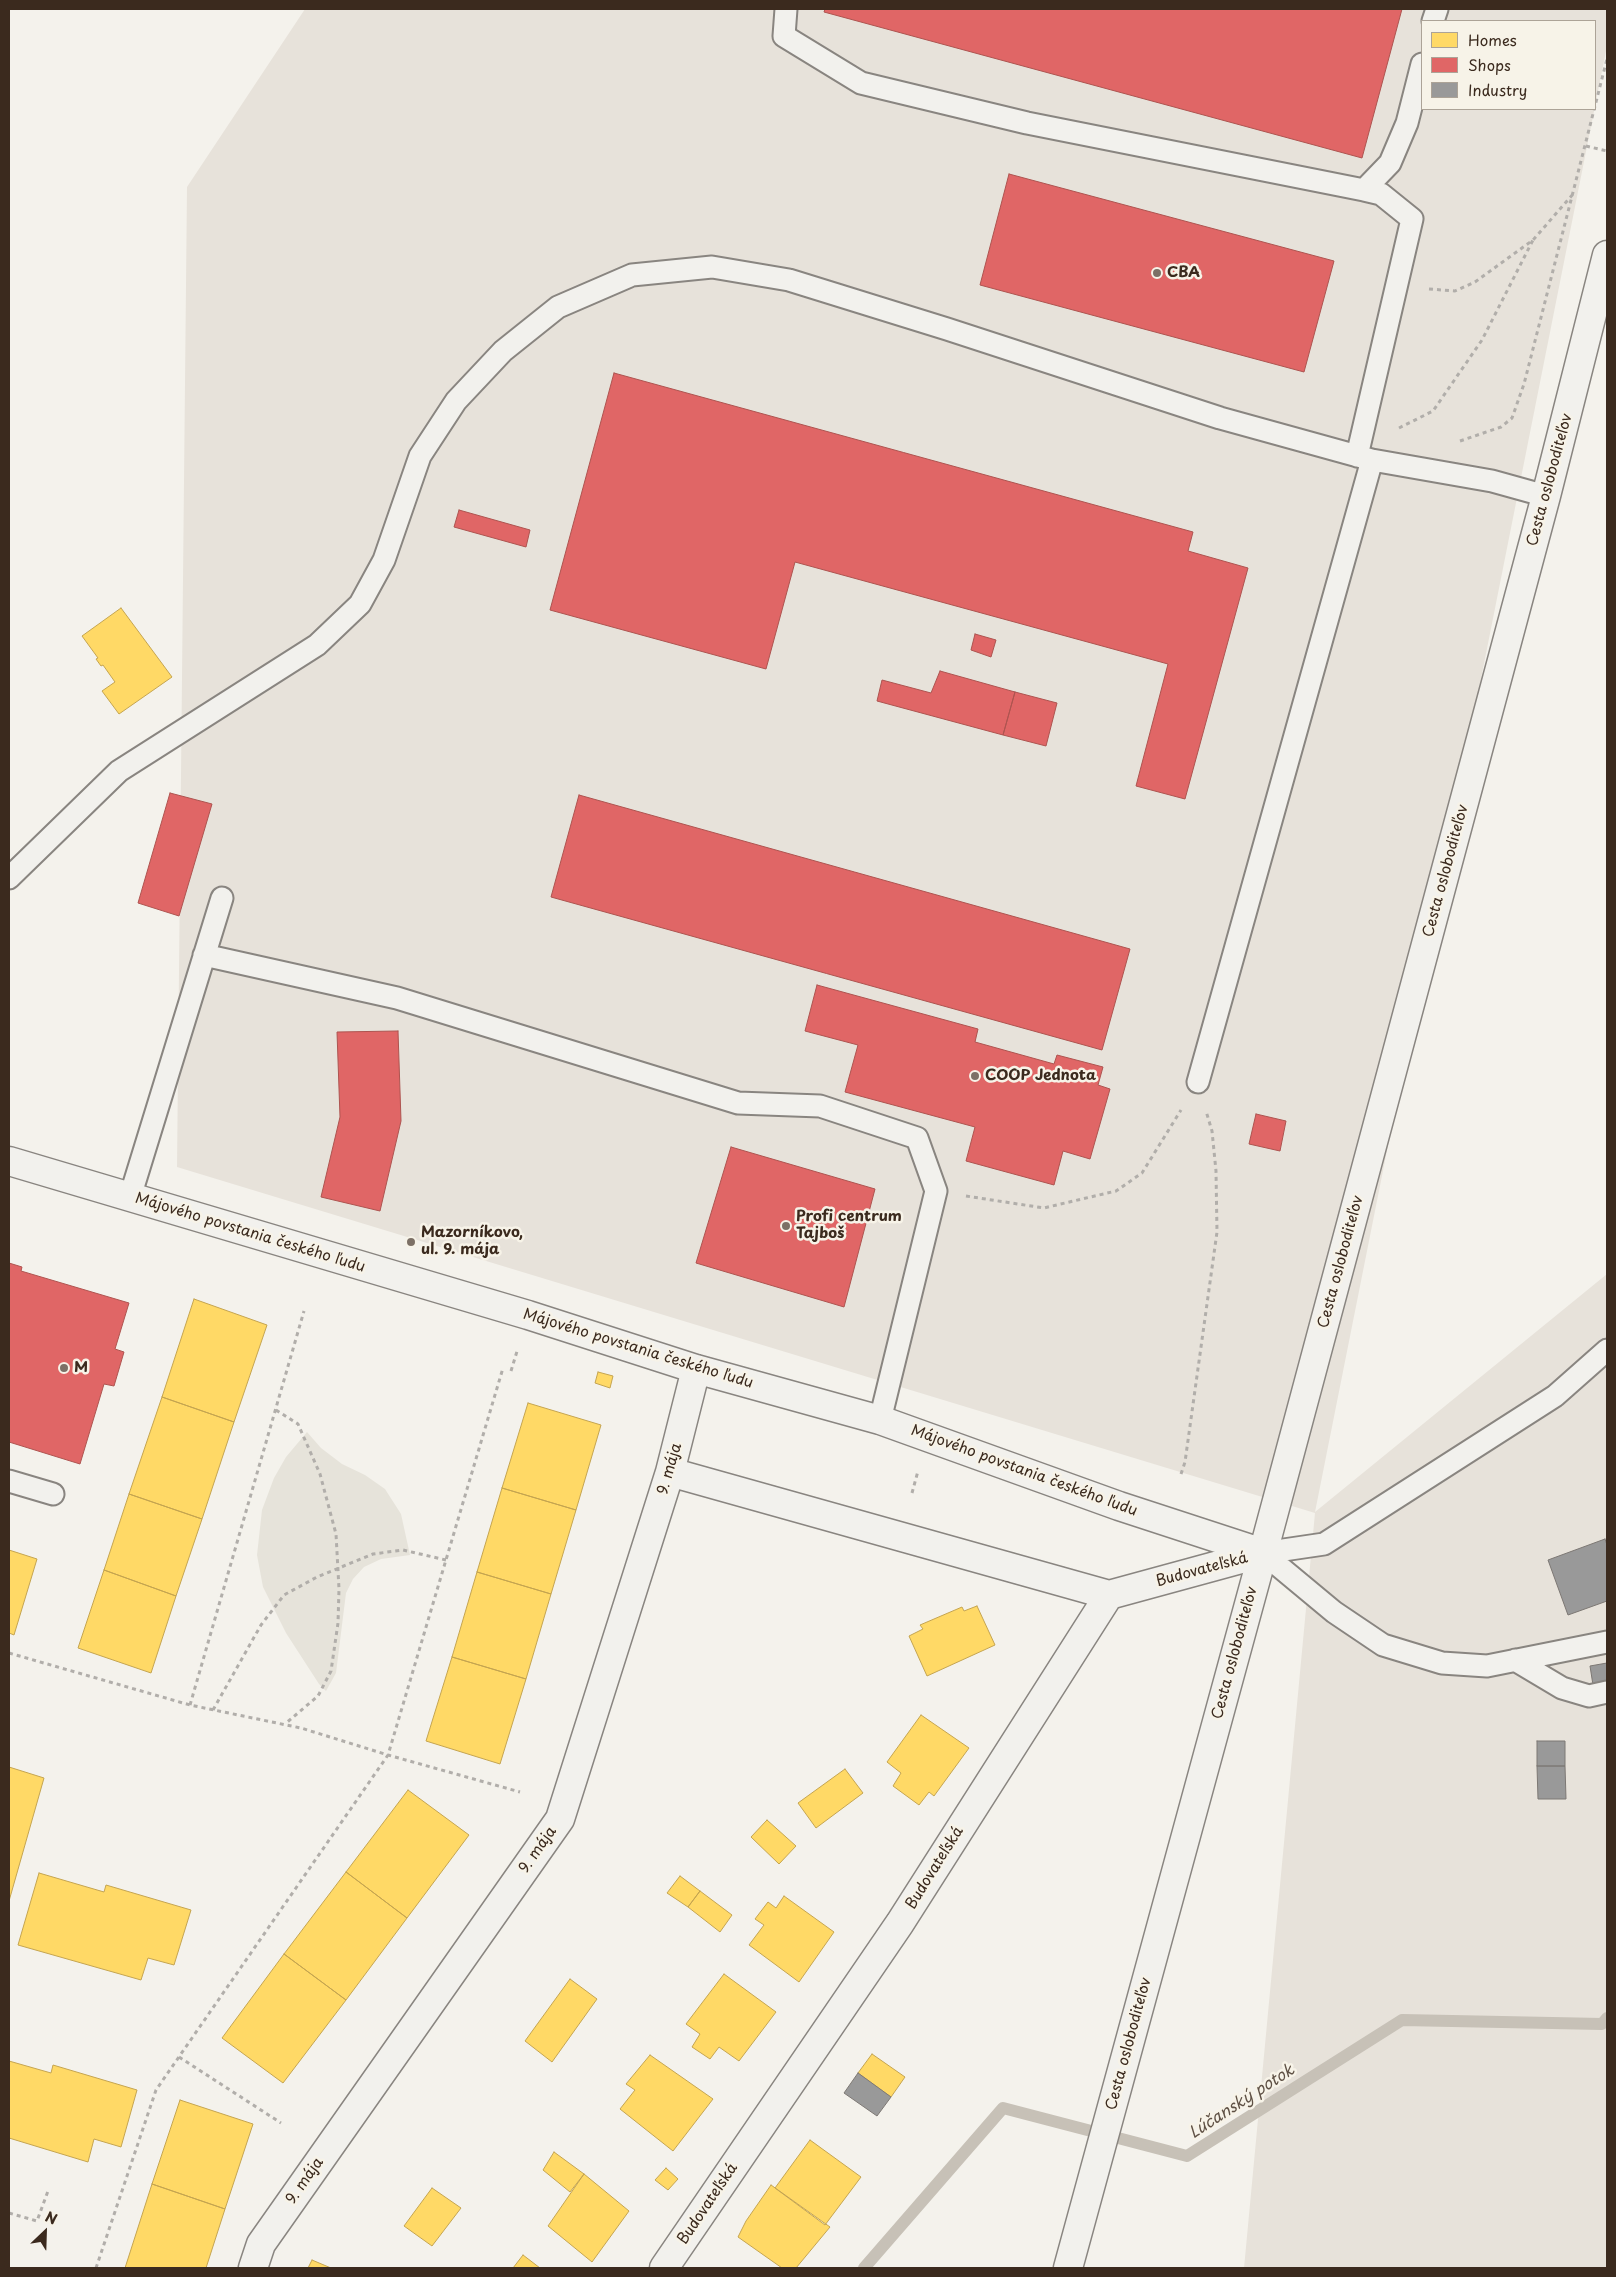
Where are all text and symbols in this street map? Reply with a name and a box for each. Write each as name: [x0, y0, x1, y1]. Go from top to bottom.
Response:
legend: [1421, 20, 1596, 110]
text: Homes: [1468, 28, 1517, 51]
text: Shops: [1468, 53, 1511, 76]
text: Industry: [1468, 78, 1527, 101]
place label: CBA: [1167, 264, 1200, 282]
marker: CBA: [1151, 267, 1163, 279]
street label: Cesta osloboditeľov: [1524, 412, 1576, 548]
street label: Cesta osloboditeľov: [1420, 803, 1472, 939]
place label: COOP Jednota: [985, 1067, 1096, 1085]
marker: COOP Jednota: [969, 1070, 981, 1082]
street label: Májového povstania českého ľudu: [133, 1189, 367, 1277]
street label: Cesta osloboditeľov: [1315, 1194, 1367, 1330]
place label: Profi centrum Tajboš: [796, 1208, 902, 1243]
marker: Profi centrum Tajboš: [780, 1220, 792, 1232]
place label: Mazorníkovo, ul. 9. mája: [421, 1224, 523, 1259]
marker: Mazorníkovo, ul. 9. mája: [405, 1236, 417, 1248]
street label: Májového povstania českého ľudu: [521, 1305, 755, 1393]
place label: M: [74, 1359, 88, 1377]
marker: M: [58, 1362, 70, 1374]
street label: Májového povstania českého ľudu: [908, 1422, 1140, 1520]
street label: 9. mája: [654, 1441, 686, 1497]
street label: Budovateľská: [1154, 1549, 1250, 1591]
street label: Cesta osloboditeľov: [1209, 1585, 1261, 1721]
street label: 9. mája: [515, 1823, 561, 1877]
street label: Budovateľská: [902, 1823, 968, 1913]
street label: Cesta osloboditeľov: [1103, 1976, 1155, 2112]
water label: Lúčanský potok: [1186, 2061, 1298, 2143]
street label: 9. mája: [282, 2154, 328, 2208]
street label: Budovateľská: [674, 2160, 742, 2248]
text: N: [42, 2206, 61, 2230]
north arrow: [20, 2207, 70, 2257]

